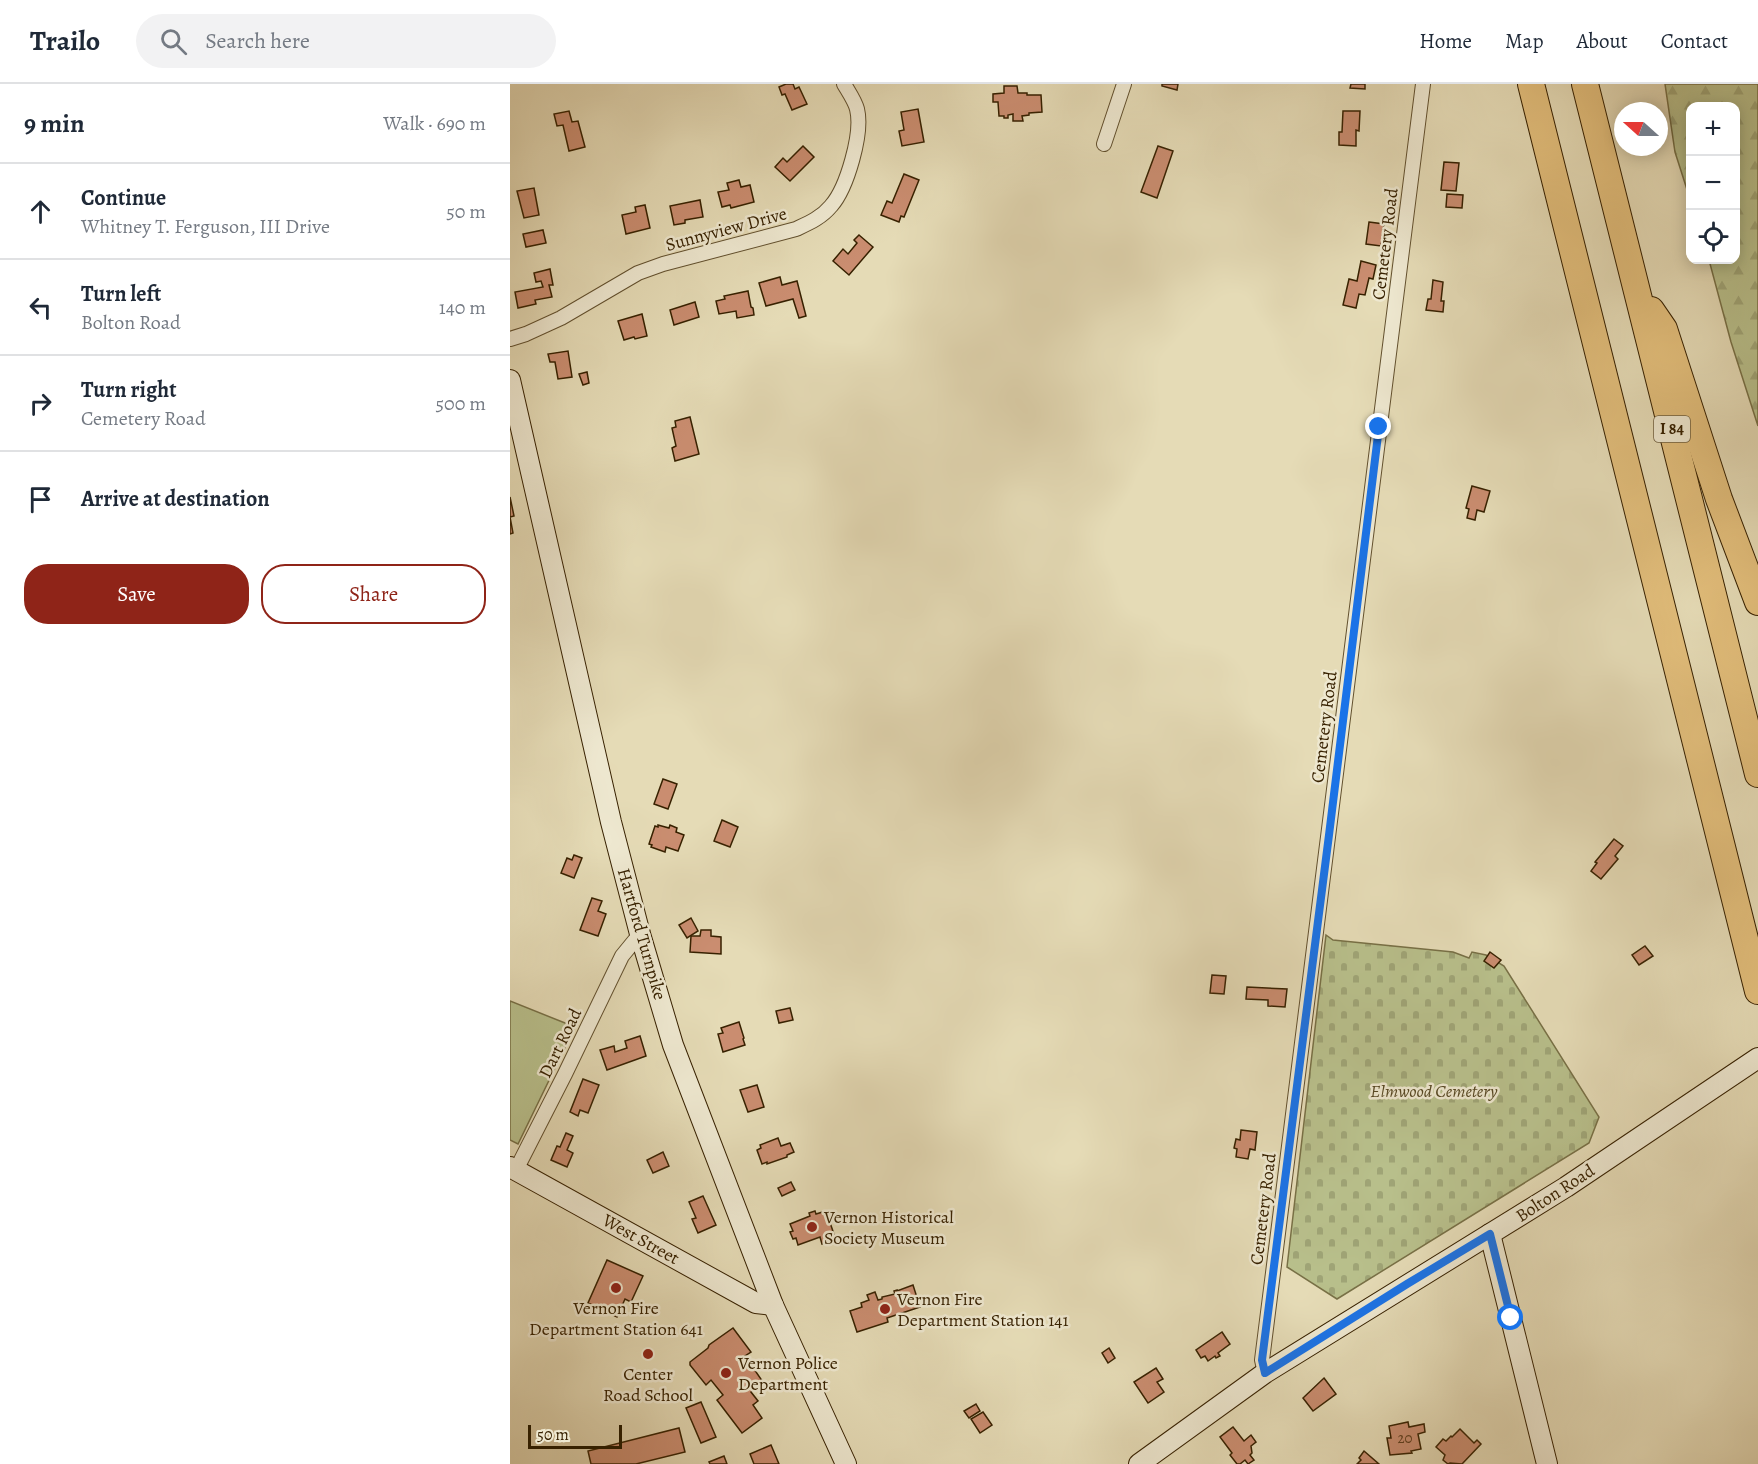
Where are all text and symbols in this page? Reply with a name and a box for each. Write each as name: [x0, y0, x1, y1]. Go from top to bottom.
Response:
search box: [136, 14, 556, 68]
text: Trailo: [30, 22, 100, 60]
icon: search: [157, 25, 190, 58]
text: Search here: [205, 26, 310, 56]
text: Home: [1419, 27, 1472, 55]
text: Map: [1505, 27, 1543, 55]
text: About: [1576, 27, 1628, 55]
text: Contact: [1661, 27, 1728, 55]
north arrow: [1614, 102, 1668, 156]
map controls: [1686, 102, 1740, 264]
button: +: [1686, 102, 1740, 156]
text: 9 min: [24, 106, 85, 141]
text: Walk · 690 m: [383, 110, 486, 137]
button: −: [1686, 156, 1740, 210]
text: Continue: [81, 183, 166, 213]
street label: Cemetery Road: [1366, 187, 1404, 301]
icon: ahead: [24, 195, 57, 228]
text: 50 m: [446, 198, 486, 225]
street label: Sunnyview Drive: [663, 201, 789, 257]
button: locate: [1686, 210, 1740, 264]
text: Whitney T. Ferguson, III Drive: [81, 213, 330, 240]
text: Turn left: [81, 279, 161, 309]
icon: left: [24, 291, 57, 324]
text: 140 m: [439, 294, 486, 321]
text: Bolton Road: [81, 309, 181, 336]
text: Turn right: [81, 375, 177, 405]
icon: right: [24, 387, 57, 420]
text: 500 m: [435, 390, 486, 417]
text: Cemetery Road: [81, 405, 206, 432]
route end: [1365, 413, 1391, 439]
road number: I 84: [1654, 416, 1690, 442]
icon: arrive: [24, 483, 57, 516]
text: Arrive at destination: [81, 484, 270, 514]
button: Save: [24, 564, 249, 624]
button: Share: [261, 564, 486, 624]
street label: Cemetery Road: [1305, 670, 1343, 784]
street label: Hartford Turnpike: [612, 865, 672, 1003]
street label: Dart Road: [533, 1004, 587, 1082]
park label: Elmwood Cemetery: [1370, 1079, 1498, 1103]
street label: Cemetery Road: [1244, 1152, 1282, 1266]
street label: Bolton Road: [1511, 1158, 1599, 1228]
place label: Vernon Historical Society Museum: [823, 1205, 954, 1250]
street label: West Street: [597, 1208, 684, 1270]
marker: Vernon Historical Society Museum: [805, 1220, 819, 1234]
marker: Vernon Fire Department Station 641: [609, 1281, 623, 1295]
place label: Vernon Fire Department Station 141: [896, 1287, 1069, 1332]
place label: Vernon Fire Department Station 641: [529, 1296, 703, 1341]
marker: Vernon Fire Department Station 141: [878, 1302, 892, 1316]
route start: [1497, 1304, 1523, 1330]
marker: Center Road School: [641, 1347, 655, 1361]
place label: Vernon Police Department: [737, 1351, 838, 1396]
place label: Center Road School: [603, 1362, 693, 1407]
marker: Vernon Police Department: [719, 1366, 733, 1380]
scale bar: [528, 1422, 622, 1450]
text: 50 m: [537, 1424, 569, 1446]
house number: 20: [1397, 1428, 1413, 1448]

